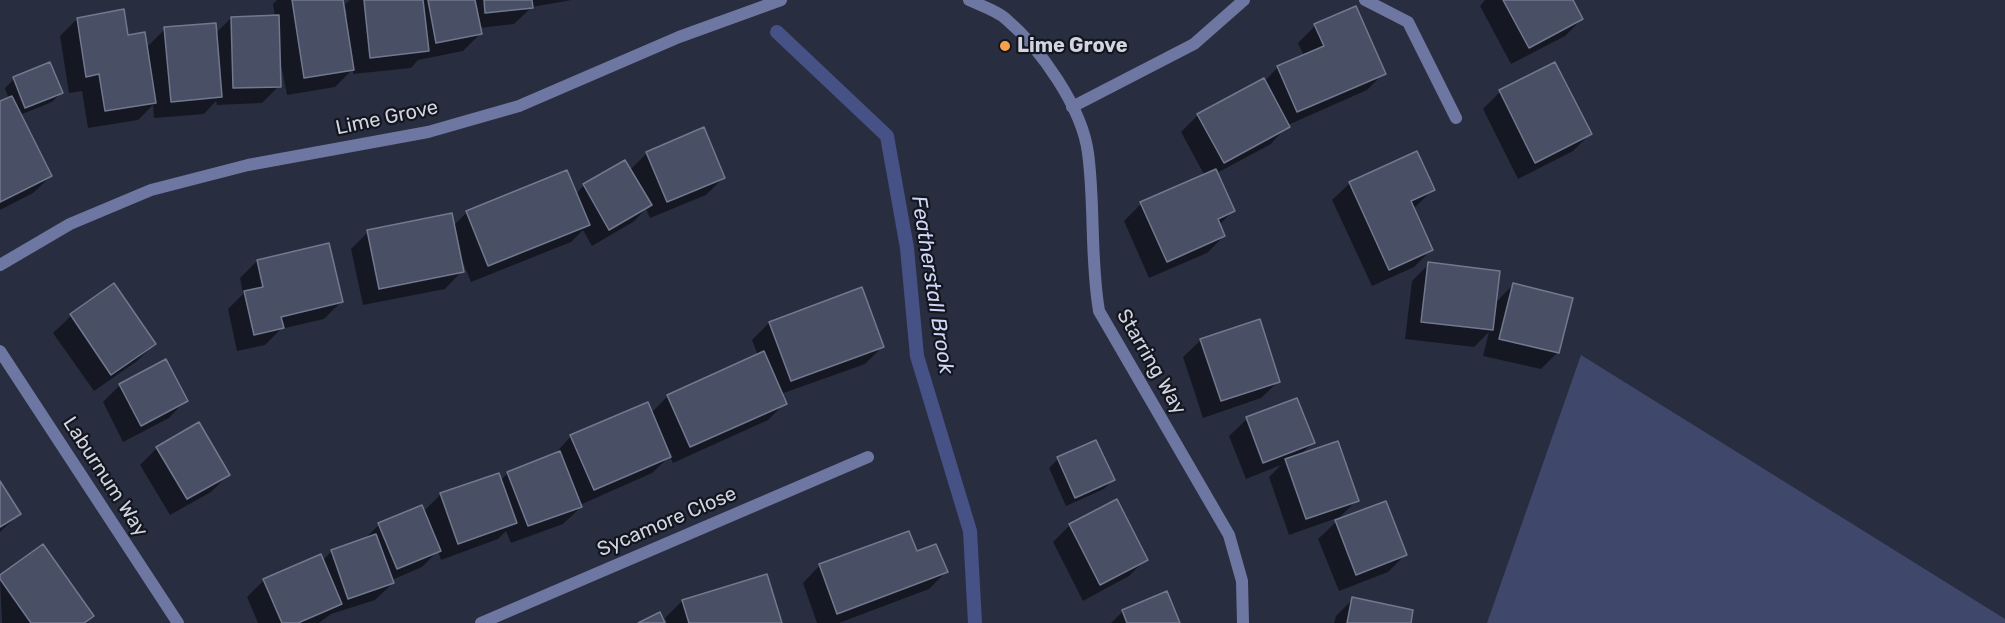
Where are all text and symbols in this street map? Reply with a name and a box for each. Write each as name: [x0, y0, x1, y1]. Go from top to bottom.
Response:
place label: Lime Grove: [1017, 34, 1128, 58]
marker: Lime Grove: [998, 39, 1012, 53]
street label: Lime Grove: [334, 95, 440, 141]
water label: Featherstall Brook: [905, 194, 959, 376]
street label: Starring Way: [1111, 305, 1191, 419]
street label: Laburnum Way: [57, 413, 153, 541]
street label: Sycamore Close: [594, 482, 740, 562]

